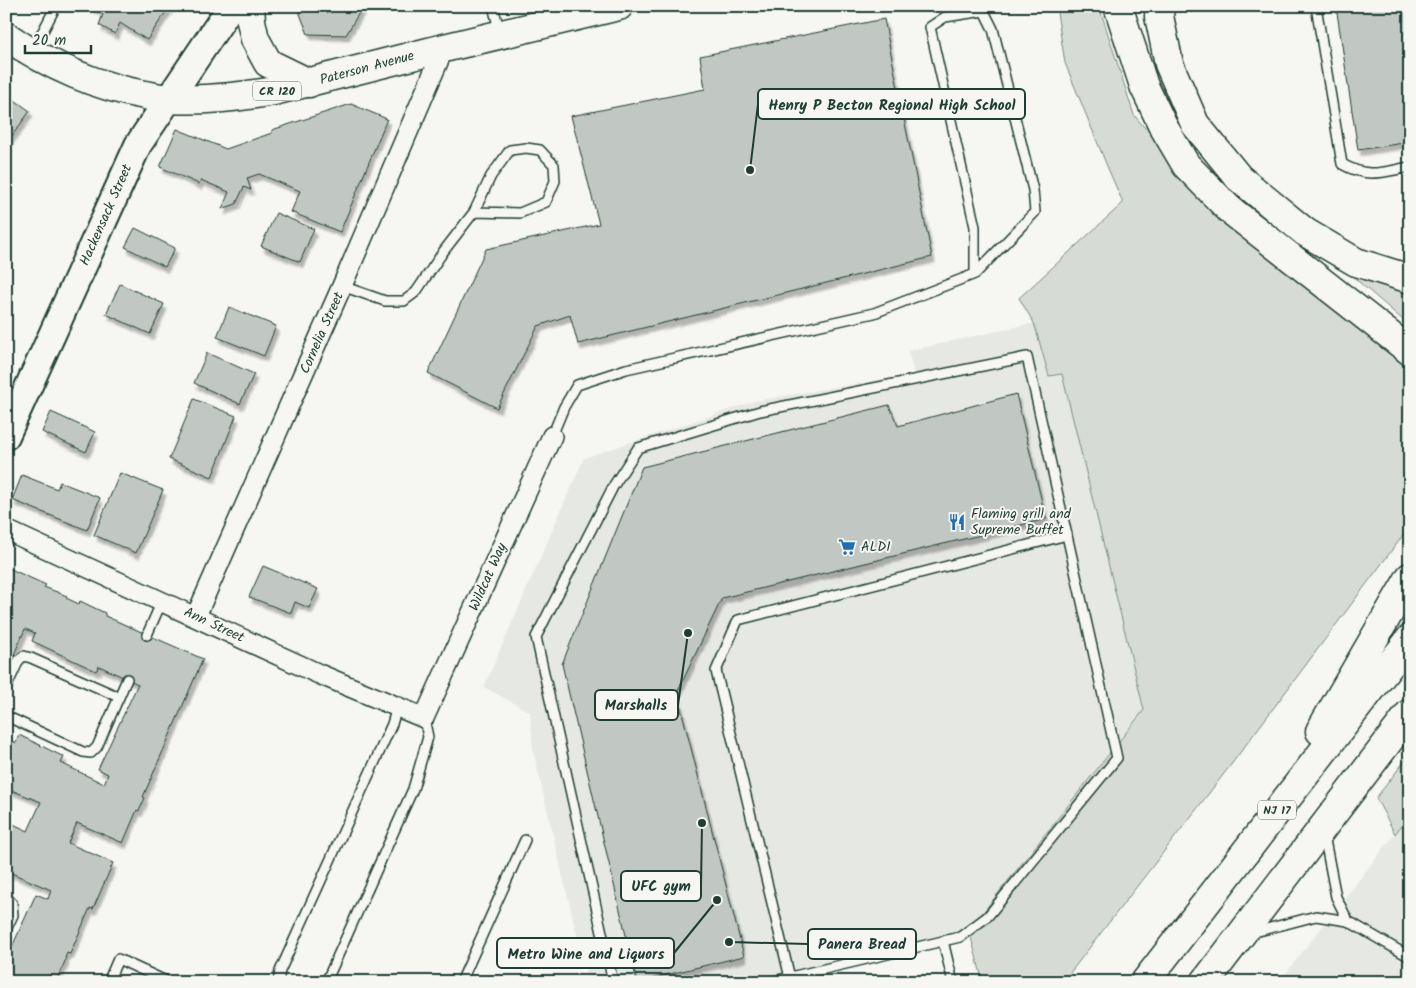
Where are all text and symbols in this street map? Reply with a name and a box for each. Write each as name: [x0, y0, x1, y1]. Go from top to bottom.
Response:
scale bar: [25, 22, 91, 54]
text: 20 m: [32, 29, 66, 53]
street label: Paterson Avenue: [317, 45, 417, 91]
road number: CR 120: [253, 82, 301, 100]
callout: Henry P Becton Regional High School: [758, 89, 1025, 119]
text: Henry P Becton Regional High School: [769, 94, 1015, 118]
street label: Hackensack Street: [74, 160, 138, 269]
street label: Cornelia Street: [294, 288, 350, 377]
place label: Flaming grill and Supreme Buffet: [971, 503, 1072, 541]
restaurant icon: Flaming grill and Supreme Buffet: [947, 512, 967, 532]
place label: ALDI: [861, 536, 891, 558]
supermarket icon: ALDI: [837, 537, 857, 557]
street label: Wildcat Way: [463, 539, 513, 615]
street label: Ann Street: [180, 601, 248, 649]
callout: Marshalls: [595, 690, 678, 720]
text: Marshalls: [605, 694, 667, 718]
road number: NJ 17: [1258, 800, 1296, 820]
callout: UFC gym: [621, 871, 701, 901]
text: UFC gym: [631, 875, 691, 899]
callout: Panera Bread: [808, 929, 916, 959]
text: Panera Bread: [818, 933, 907, 957]
callout: Metro Wine and Liquors: [497, 938, 674, 968]
text: Metro Wine and Liquors: [508, 943, 664, 967]

